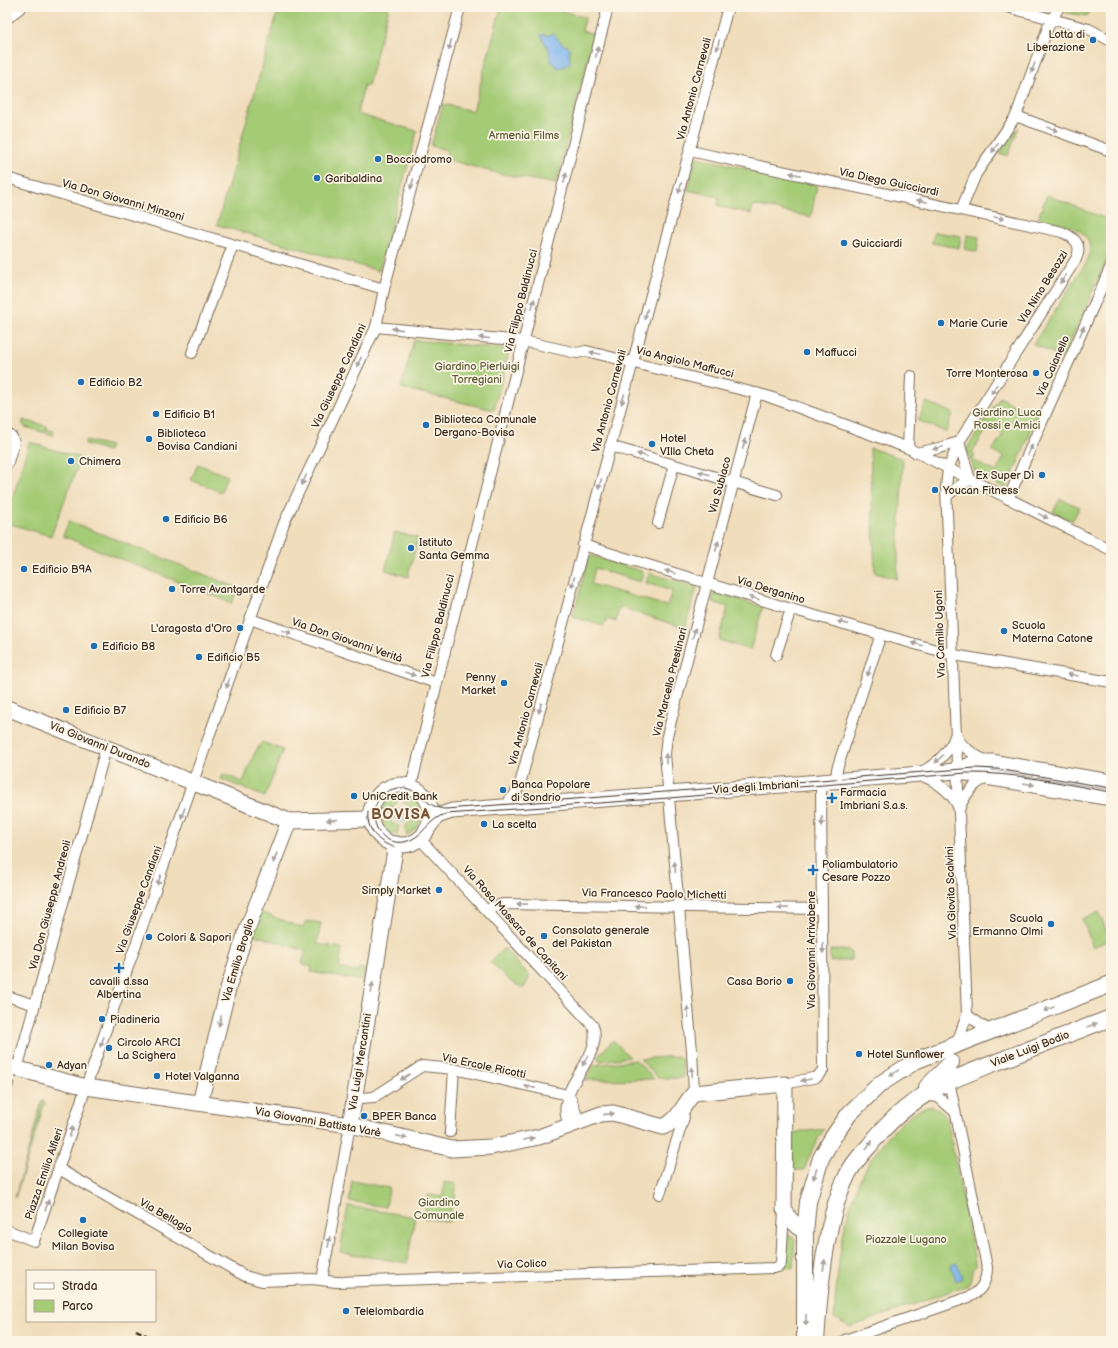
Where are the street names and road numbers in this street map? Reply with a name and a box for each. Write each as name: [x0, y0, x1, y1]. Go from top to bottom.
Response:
street label: Via Antonio Carnevali: [674, 36, 714, 142]
street label: Via Diego Guicciardi: [838, 165, 940, 199]
street label: Via Don Giovanni Minzoni: [60, 176, 186, 224]
street label: Via Filippo Baldinucci: [502, 248, 540, 354]
street label: Via Nino Besozzi: [1015, 248, 1071, 326]
street label: Via Giuseppe Candiani: [309, 322, 369, 430]
street label: Via Caianello: [1034, 334, 1072, 398]
street label: Via Angiolo Maffucci: [635, 344, 735, 380]
street label: Via Antonio Carnevali: [589, 348, 629, 454]
street label: Via Subiaco: [706, 455, 734, 515]
street label: Via Filippo Baldinucci: [419, 573, 457, 679]
street label: Via Derganino: [735, 573, 807, 607]
street label: Via Camillo Ugoni: [932, 590, 948, 678]
street label: Via Don Giovanni Verità: [290, 615, 404, 665]
street label: Via Marcello Prestinari: [650, 626, 690, 738]
street label: Via Antonio Carnevali: [506, 661, 546, 767]
street label: Via Giovanni Durando: [48, 719, 152, 771]
street label: Via degli Imbriani: [713, 778, 799, 796]
street label: Via Don Giuseppe Andreoli: [26, 839, 74, 971]
street label: Via Giuseppe Candiani: [113, 844, 165, 956]
street label: Via Giovita Scalvini: [943, 846, 959, 940]
street label: Via Rosa Massara de Capitani: [460, 863, 570, 983]
street label: Via Francesco Paolo Michetti: [582, 886, 726, 902]
street label: Via Giovanni Arrivabene: [805, 890, 818, 1009]
street label: Via Emilio Broglio: [219, 917, 257, 1003]
street label: Via Luigi Mercantini: [346, 1012, 374, 1112]
street label: Viale Luigi Bodio: [989, 1028, 1071, 1070]
street label: Via Ercole Ricotti: [441, 1051, 527, 1081]
street label: Via Giovanni Battista Varè: [254, 1104, 382, 1140]
street label: Piazza Emilio Alfieri: [22, 1126, 66, 1222]
street label: Via Bellagio: [137, 1196, 195, 1236]
street label: Via Colico: [497, 1257, 547, 1271]

